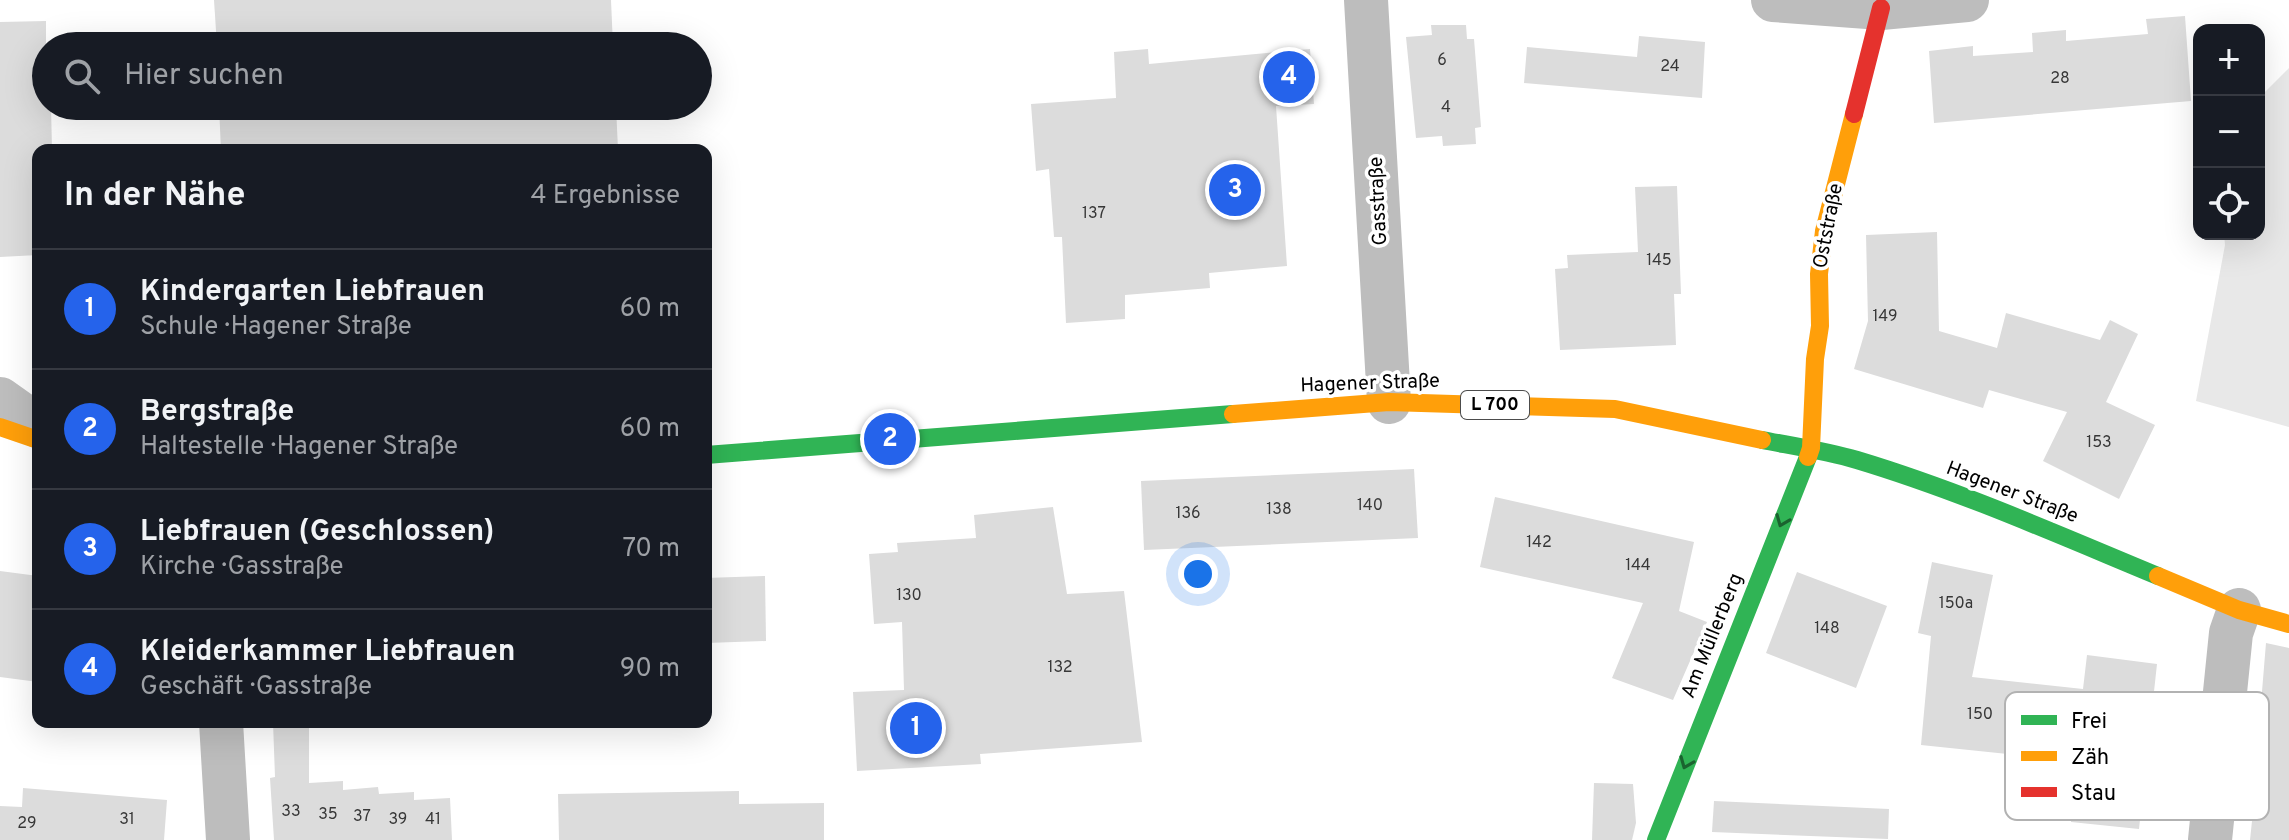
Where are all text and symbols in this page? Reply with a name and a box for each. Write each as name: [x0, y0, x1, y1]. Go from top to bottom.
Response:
map controls: [2193, 24, 2265, 240]
button: +: [2193, 24, 2265, 96]
search box: [32, 32, 712, 120]
pin: 4: [1263, 47, 1315, 107]
house number: 6: [1437, 51, 1447, 71]
icon: search: [60, 54, 104, 98]
house number: 24: [1660, 57, 1680, 77]
text: Hier suchen: [124, 58, 284, 95]
house number: 28: [2050, 69, 2070, 89]
button: −: [2193, 96, 2265, 168]
house number: 4: [1441, 98, 1451, 118]
street label: Gasstraße: [1364, 156, 1394, 246]
pin: 3: [1209, 160, 1261, 220]
button: locate: [2193, 168, 2265, 240]
text: In der Nähe: [64, 175, 246, 218]
text: 4 Ergebnisse: [530, 180, 680, 213]
street label: Oststraße: [1808, 181, 1850, 271]
house number: 137: [1082, 204, 1106, 224]
house number: 145: [1646, 251, 1672, 271]
text: Kindergarten Liebfrauen: [140, 274, 485, 311]
text: 1: [85, 293, 95, 326]
text: 60 m: [620, 293, 680, 326]
house number: 149: [1873, 307, 1897, 327]
text: Schule · Hagener Straße: [140, 311, 412, 344]
street label: Hagener Straße: [1300, 369, 1440, 399]
road number: L 700: [1461, 391, 1529, 419]
text: Bergstraße: [140, 394, 294, 431]
pin: 2: [864, 409, 916, 469]
text: 2: [82, 413, 98, 446]
text: 60 m: [620, 413, 680, 446]
text: Haltestelle · Hagener Straße: [140, 431, 458, 464]
house number: 153: [2086, 433, 2112, 453]
street label: Hagener Straße: [1942, 456, 2082, 530]
house number: 140: [1357, 496, 1383, 516]
house number: 138: [1266, 500, 1292, 520]
house number: 136: [1175, 504, 1201, 524]
one-way arrow: [1776, 513, 1792, 527]
text: Liebfrauen (Geschlossen): [140, 514, 494, 551]
text: 3: [82, 533, 98, 566]
text: 70 m: [622, 533, 680, 566]
house number: 142: [1526, 533, 1552, 553]
text: Kirche · Gasstraße: [140, 551, 344, 584]
your location: [1178, 554, 1218, 594]
house number: 144: [1625, 556, 1651, 576]
street label: Am Müllerberg: [1676, 570, 1750, 702]
house number: 130: [896, 586, 922, 606]
house number: 150a: [1939, 594, 1973, 614]
house number: 148: [1814, 619, 1840, 639]
text: Kleiderkammer Liebfrauen: [140, 634, 516, 671]
text: 4: [82, 653, 98, 686]
text: 90 m: [620, 653, 680, 686]
house number: 132: [1047, 658, 1073, 678]
text: Geschäft · Gasstraße: [140, 671, 372, 704]
legend: [2005, 692, 2269, 820]
pin: 1: [890, 698, 942, 758]
house number: 150: [1967, 705, 1993, 725]
text: Frei: [2071, 709, 2107, 736]
text: Zäh: [2071, 745, 2109, 772]
one-way arrow: [1680, 755, 1696, 769]
text: Stau: [2071, 781, 2116, 808]
house number: 33: [281, 802, 301, 822]
house number: 35: [318, 805, 338, 825]
house number: 37: [353, 807, 371, 827]
house number: 31: [119, 810, 135, 830]
house number: 39: [389, 810, 407, 830]
house number: 41: [425, 810, 441, 830]
house number: 29: [17, 814, 37, 834]

